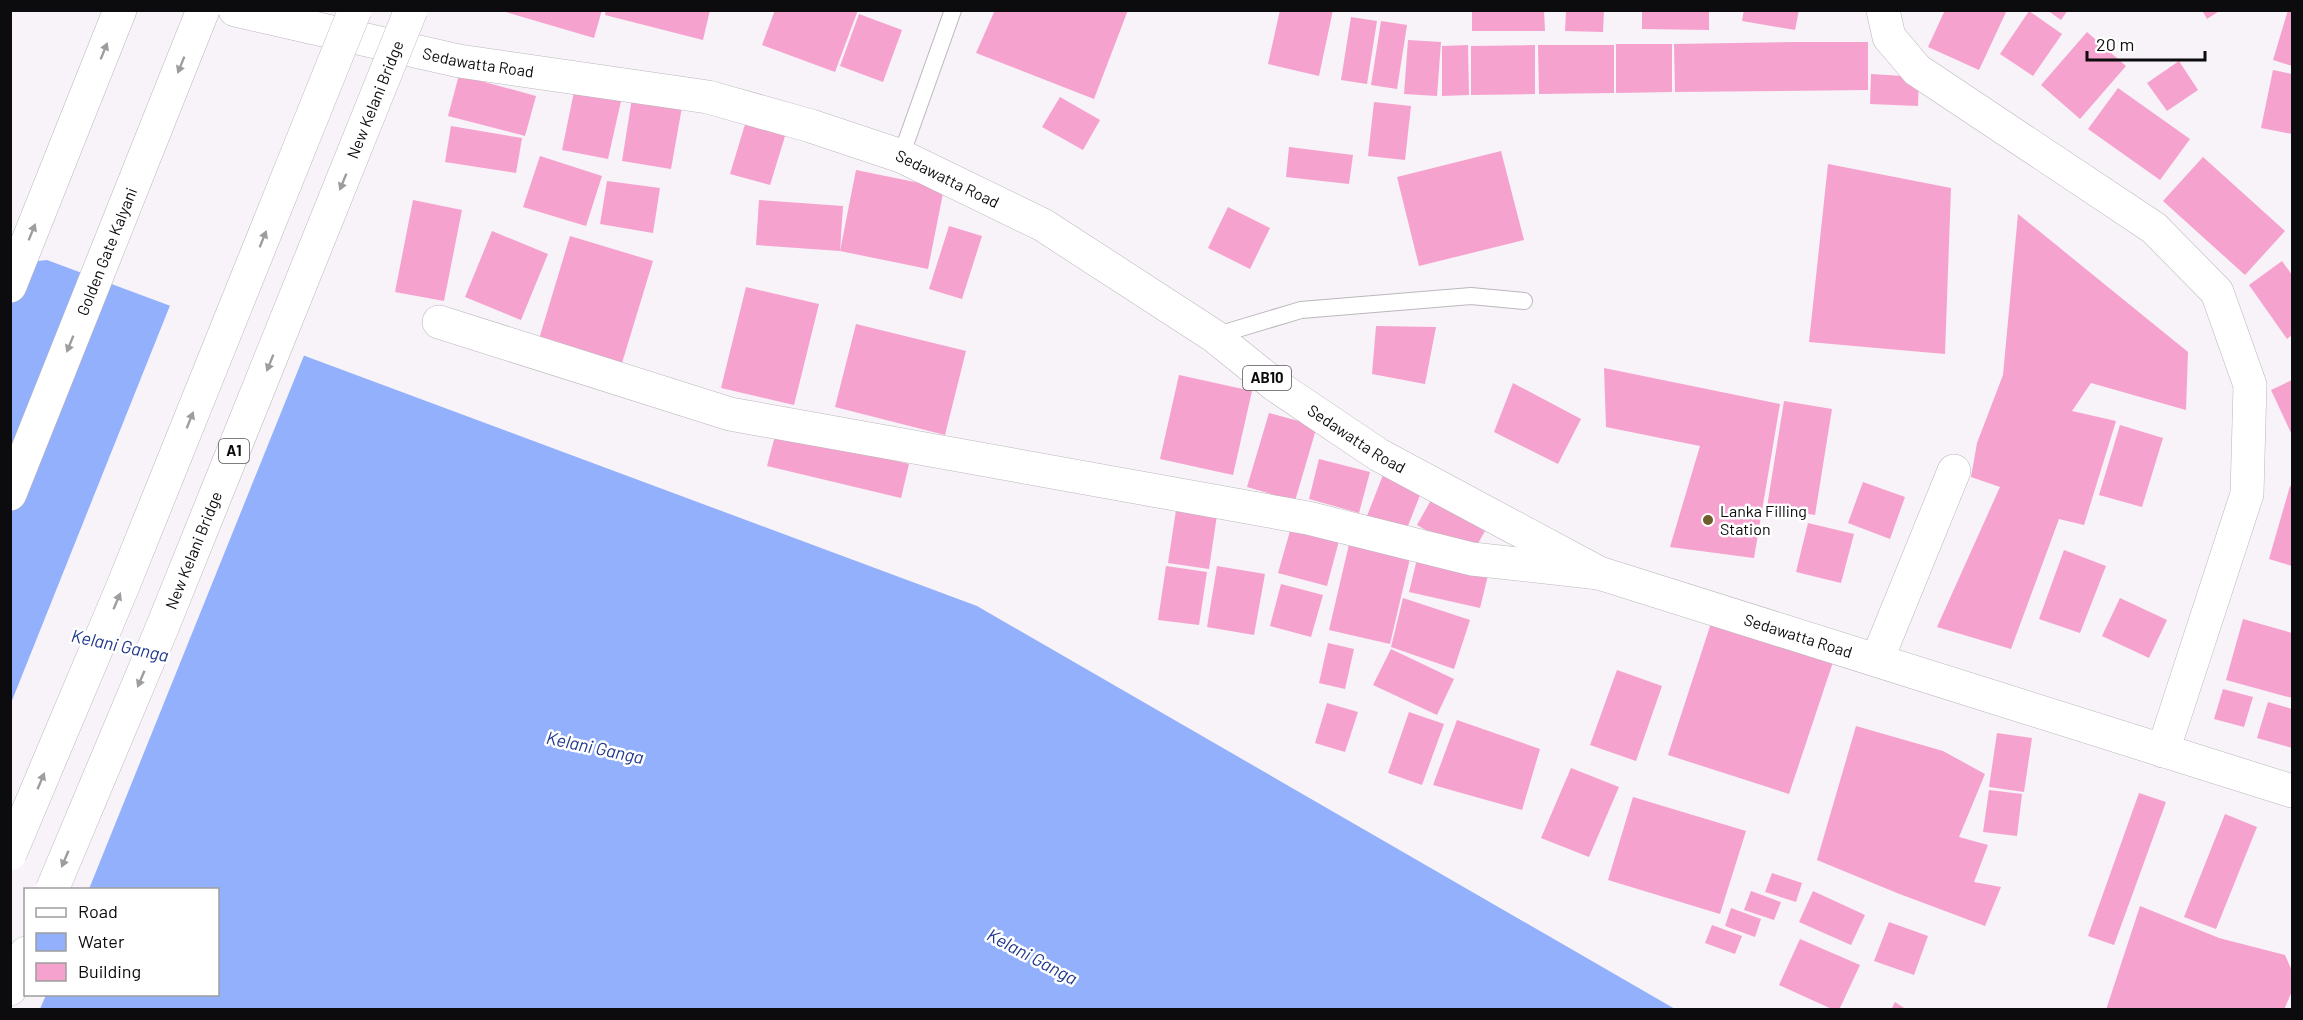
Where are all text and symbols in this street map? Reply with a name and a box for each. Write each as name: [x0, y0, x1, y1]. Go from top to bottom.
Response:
scale bar: [2087, 24, 2206, 62]
text: 20 m: [2096, 33, 2134, 55]
street label: New Kelani Bridge: [342, 37, 407, 161]
one-way arrow: [100, 41, 110, 59]
street label: Sedawatta Road: [421, 43, 535, 81]
one-way arrow: [176, 56, 185, 74]
street label: Sedawatta Road: [893, 145, 1003, 211]
one-way arrow: [338, 173, 347, 191]
street label: Golden Gate Kalyani: [72, 185, 140, 318]
one-way arrow: [27, 222, 37, 240]
one-way arrow: [259, 230, 268, 248]
one-way arrow: [65, 335, 75, 353]
one-way arrow: [264, 354, 274, 372]
road number: AB10: [1243, 366, 1291, 390]
street label: Sedawatta Road: [1304, 400, 1409, 477]
one-way arrow: [186, 411, 195, 429]
road number: A1: [219, 439, 249, 463]
street label: New Kelani Bridge: [161, 488, 225, 612]
place label: Lanka Filling Station: [1720, 501, 1807, 538]
marker: Lanka Filling Station: [1701, 513, 1715, 527]
one-way arrow: [113, 592, 122, 610]
street label: Sedawatta Road: [1742, 609, 1855, 661]
water label: Kelani Ganga: [70, 624, 171, 666]
one-way arrow: [136, 671, 146, 689]
water label: Kelani Ganga: [545, 726, 646, 768]
one-way arrow: [36, 771, 46, 789]
one-way arrow: [60, 850, 69, 868]
legend: [24, 888, 219, 996]
text: Road: [78, 900, 118, 922]
water label: Kelani Ganga: [984, 923, 1081, 989]
text: Water: [78, 930, 125, 952]
text: Building: [78, 960, 141, 982]

